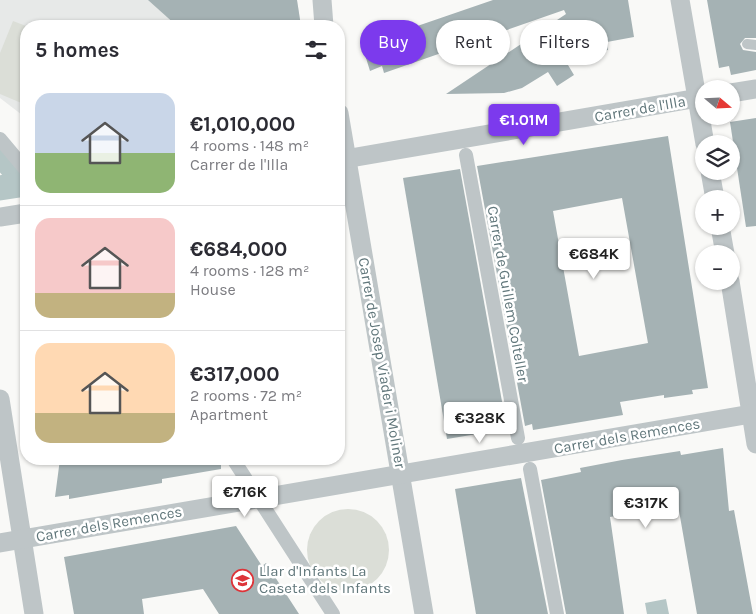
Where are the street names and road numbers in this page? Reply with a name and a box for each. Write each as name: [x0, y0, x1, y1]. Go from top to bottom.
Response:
street label: Carrer de l'Illa: [593, 92, 687, 126]
street label: Carrer de Guillem Colteller: [484, 205, 532, 384]
street label: Carrer de Josep Viader i Moliner: [355, 256, 410, 470]
street label: Carrer dels Remences: [552, 414, 702, 458]
street label: Carrer dels Remences: [34, 502, 184, 546]

